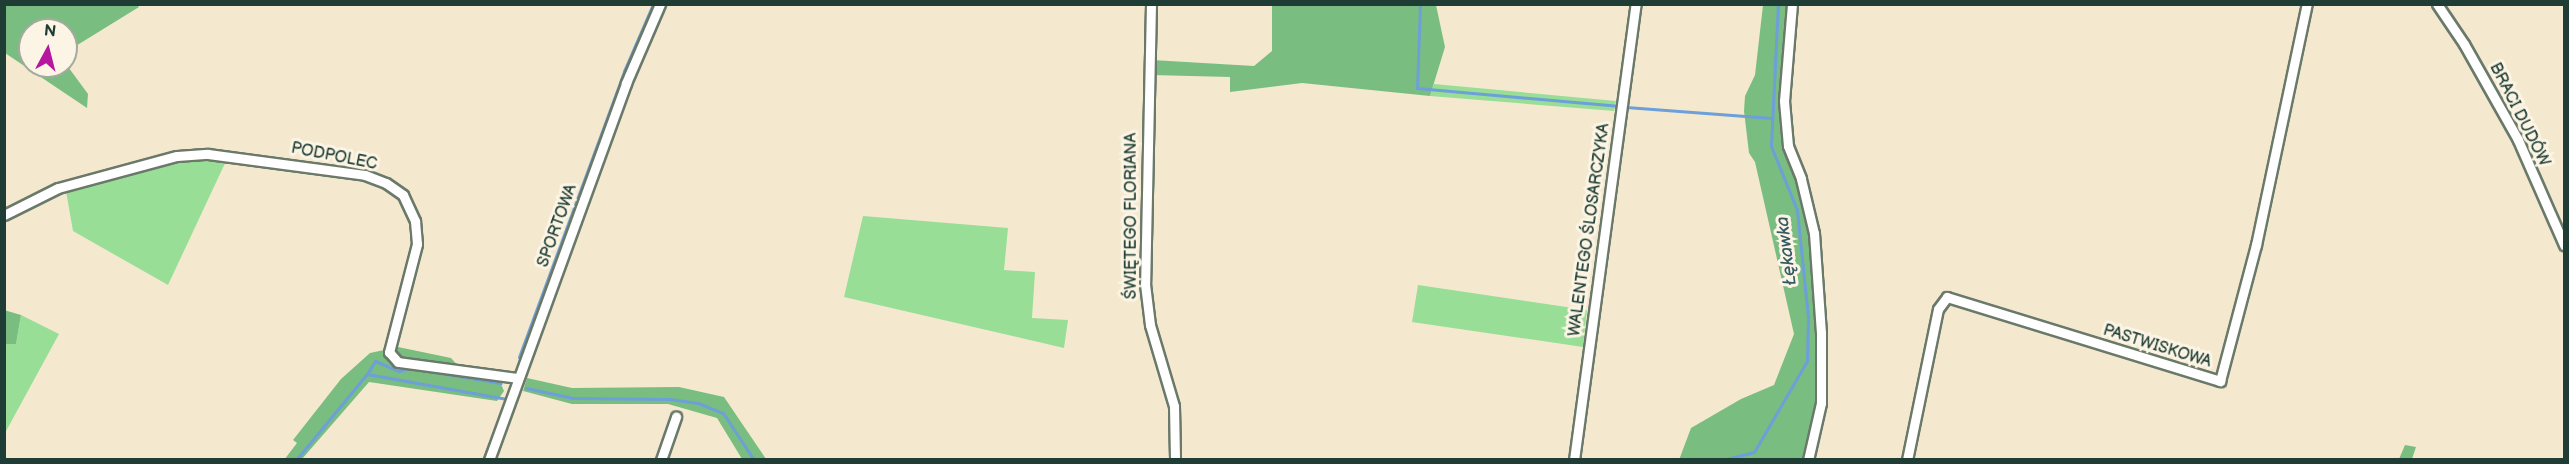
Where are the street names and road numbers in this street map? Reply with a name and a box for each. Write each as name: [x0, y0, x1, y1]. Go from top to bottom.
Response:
street label: BRACI DUDÓW: [2485, 60, 2553, 170]
street label: WALENTEGO ŚLOSARCZYKA: [1566, 122, 1614, 338]
street label: ŚWIĘTEGO FLORIANA: [1122, 133, 1142, 299]
street label: PODPOLEC: [289, 139, 379, 175]
street label: SPORTOWA: [534, 182, 582, 270]
street label: PASTWISKOWA: [2101, 321, 2213, 373]

